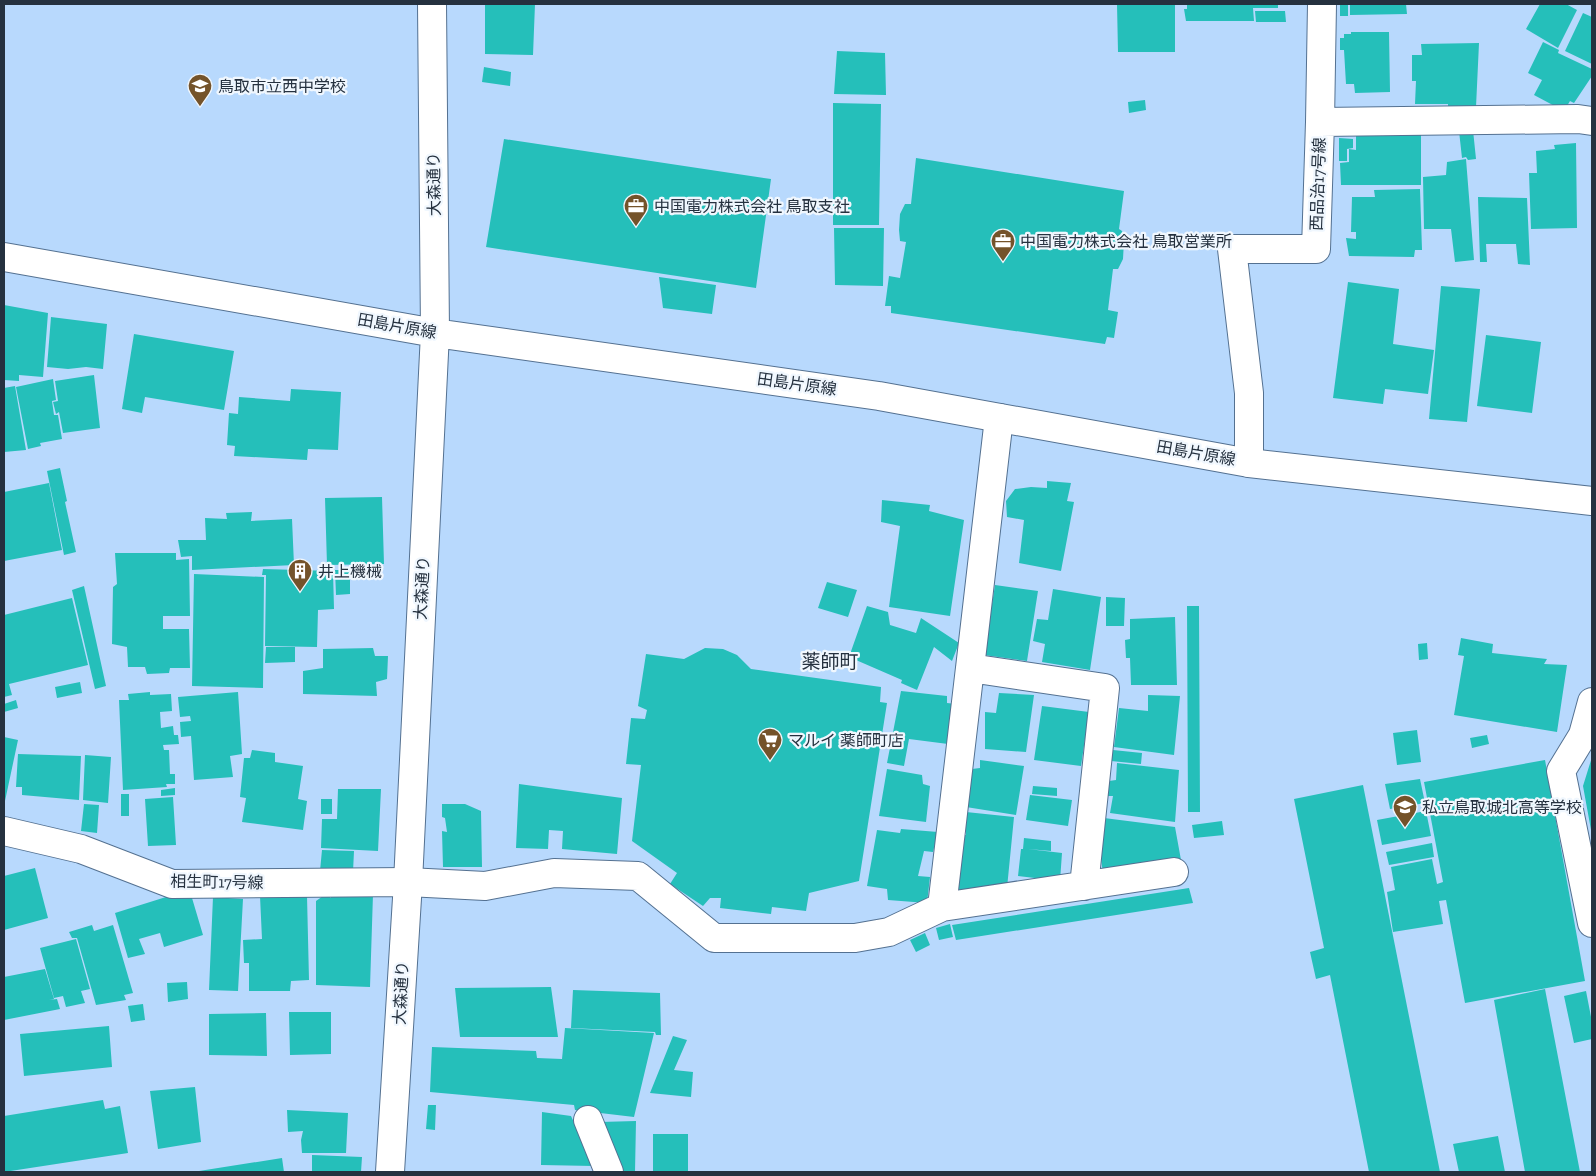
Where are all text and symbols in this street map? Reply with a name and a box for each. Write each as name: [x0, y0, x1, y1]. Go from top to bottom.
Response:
school or university icon: 鳥取市立西中学校: [187, 73, 213, 107]
place label: 鳥取市立西中学校: [218, 77, 346, 96]
street label: 西品治17号線: [1307, 137, 1329, 231]
street label: 大森通り: [424, 152, 444, 216]
office icon: 中国電力株式会社 鳥取支社: [623, 193, 649, 227]
place label: 中国電力株式会社 鳥取支社: [654, 197, 850, 216]
office icon: 中国電力株式会社 鳥取営業所: [990, 228, 1016, 262]
place label: 中国電力株式会社 鳥取営業所: [1020, 232, 1232, 251]
street label: 田島片原線: [356, 310, 438, 342]
street label: 田島片原線: [756, 369, 838, 399]
street label: 田島片原線: [1155, 437, 1237, 469]
street label: 大森通り: [411, 556, 433, 620]
building icon: 井上機械: [287, 558, 313, 592]
place label: 井上機械: [318, 562, 382, 581]
district label: 薬師町: [801, 650, 859, 673]
supermarket icon: マルイ 薬師町店: [757, 727, 783, 761]
place label: マルイ 薬師町店: [788, 731, 904, 750]
school or university icon: 私立鳥取城北高等学校: [1392, 794, 1418, 828]
place label: 私立鳥取城北高等学校: [1422, 798, 1582, 817]
street label: 相生町17号線: [170, 872, 264, 892]
street label: 大森通り: [390, 961, 412, 1025]

